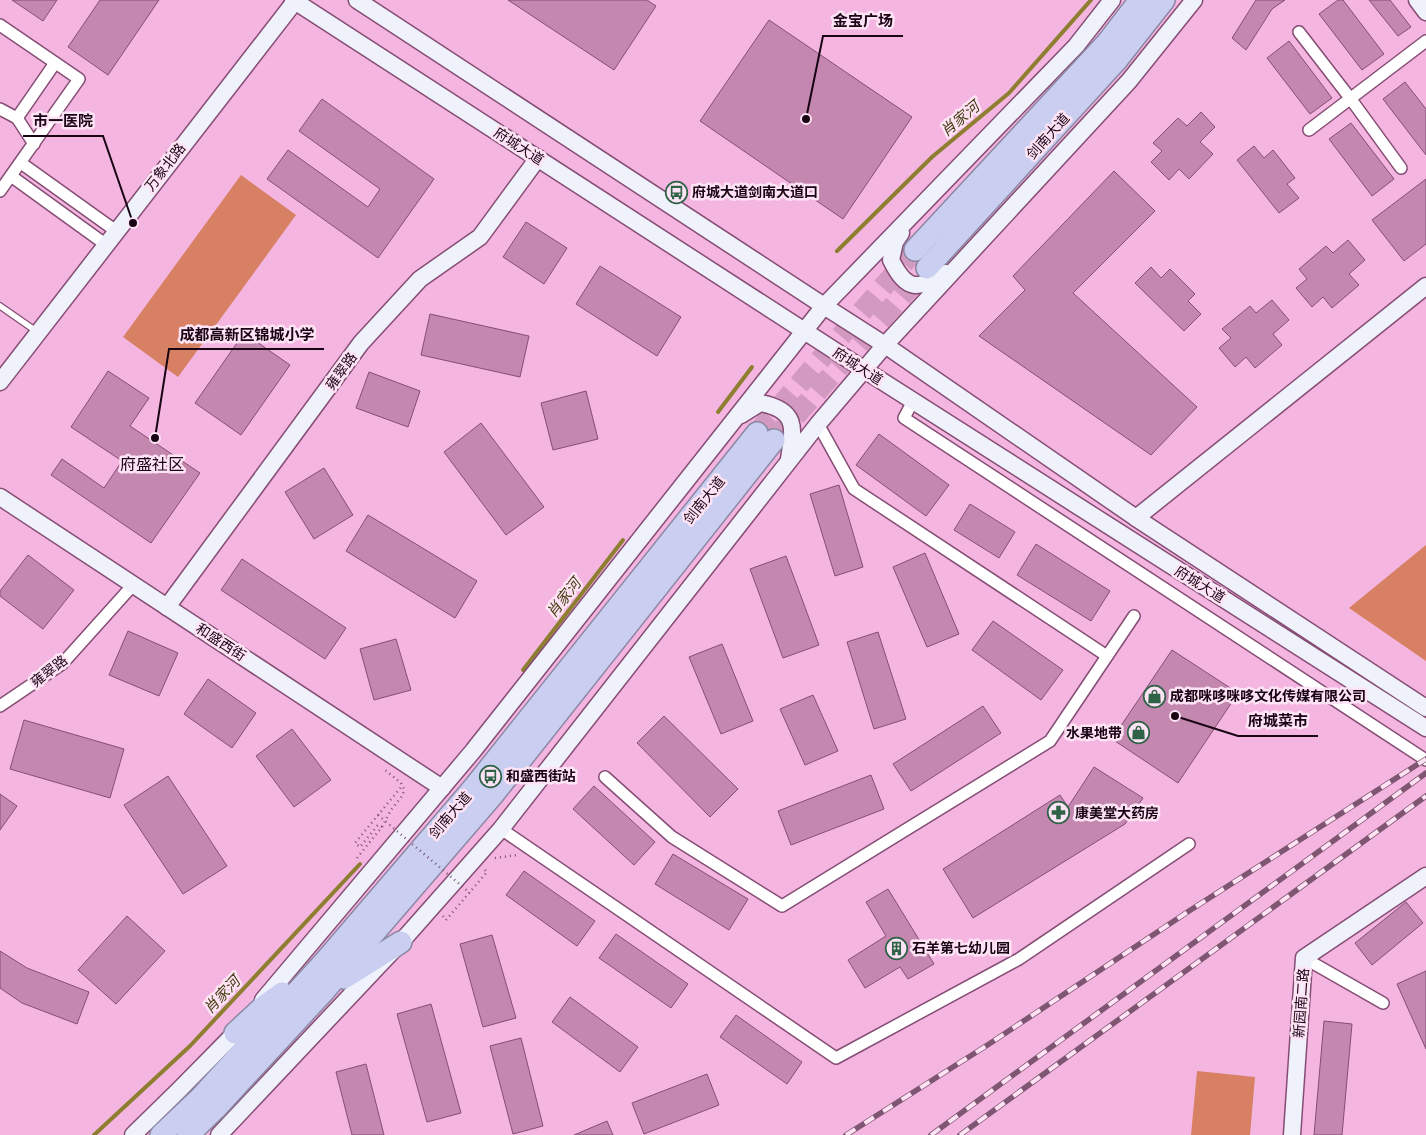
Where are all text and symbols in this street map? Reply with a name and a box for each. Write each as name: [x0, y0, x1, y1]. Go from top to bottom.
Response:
callout: 金宝广场: [823, 6, 903, 36]
text: 金宝广场: [833, 12, 893, 30]
water label: 肖家河: [937, 96, 985, 140]
callout: 市一医院: [23, 106, 103, 136]
street label: 剑南大道: [1023, 110, 1073, 162]
text: 市一医院: [33, 112, 93, 130]
street label: 府城大道: [491, 124, 547, 168]
street label: 万象北路: [141, 140, 189, 194]
bus stop icon: 府城大道剑南大道口: [664, 180, 688, 204]
place label: 府城大道剑南大道口: [692, 184, 818, 200]
callout: 成都高新区锦城小学: [169, 319, 324, 349]
text: 成都高新区锦城小学: [179, 326, 315, 344]
street label: 府城大道: [830, 344, 886, 388]
street label: 雍翠路: [322, 349, 360, 393]
district label: 府盛社区: [120, 455, 184, 474]
street label: 剑南大道: [680, 473, 728, 527]
street label: 府城大道: [1172, 562, 1228, 606]
water label: 肖家河: [543, 572, 587, 621]
street label: 和盛西街: [193, 620, 249, 664]
street label: 雍翠路: [28, 652, 70, 690]
shop icon: 成都咪哆咪哆文化传媒有限公司: [1142, 684, 1166, 708]
place label: 成都咪哆咪哆文化传媒有限公司: [1170, 688, 1366, 704]
callout: 府城菜市: [1238, 706, 1318, 736]
text: 府城菜市: [1248, 712, 1308, 730]
shop icon: 水果地带: [1126, 721, 1150, 745]
place label: 水果地带: [1066, 725, 1122, 741]
bus stop icon: 和盛西街站: [478, 764, 502, 788]
place label: 和盛西街站: [506, 768, 576, 784]
street label: 剑南大道: [426, 789, 474, 841]
pharmacy icon: 康美堂大药房: [1047, 801, 1071, 825]
place label: 康美堂大药房: [1075, 805, 1159, 821]
building icon: 石羊第七幼儿园: [884, 936, 908, 960]
place label: 石羊第七幼儿园: [912, 940, 1010, 956]
street label: 新园南二路: [1291, 968, 1311, 1038]
water label: 肖家河: [200, 970, 246, 1018]

